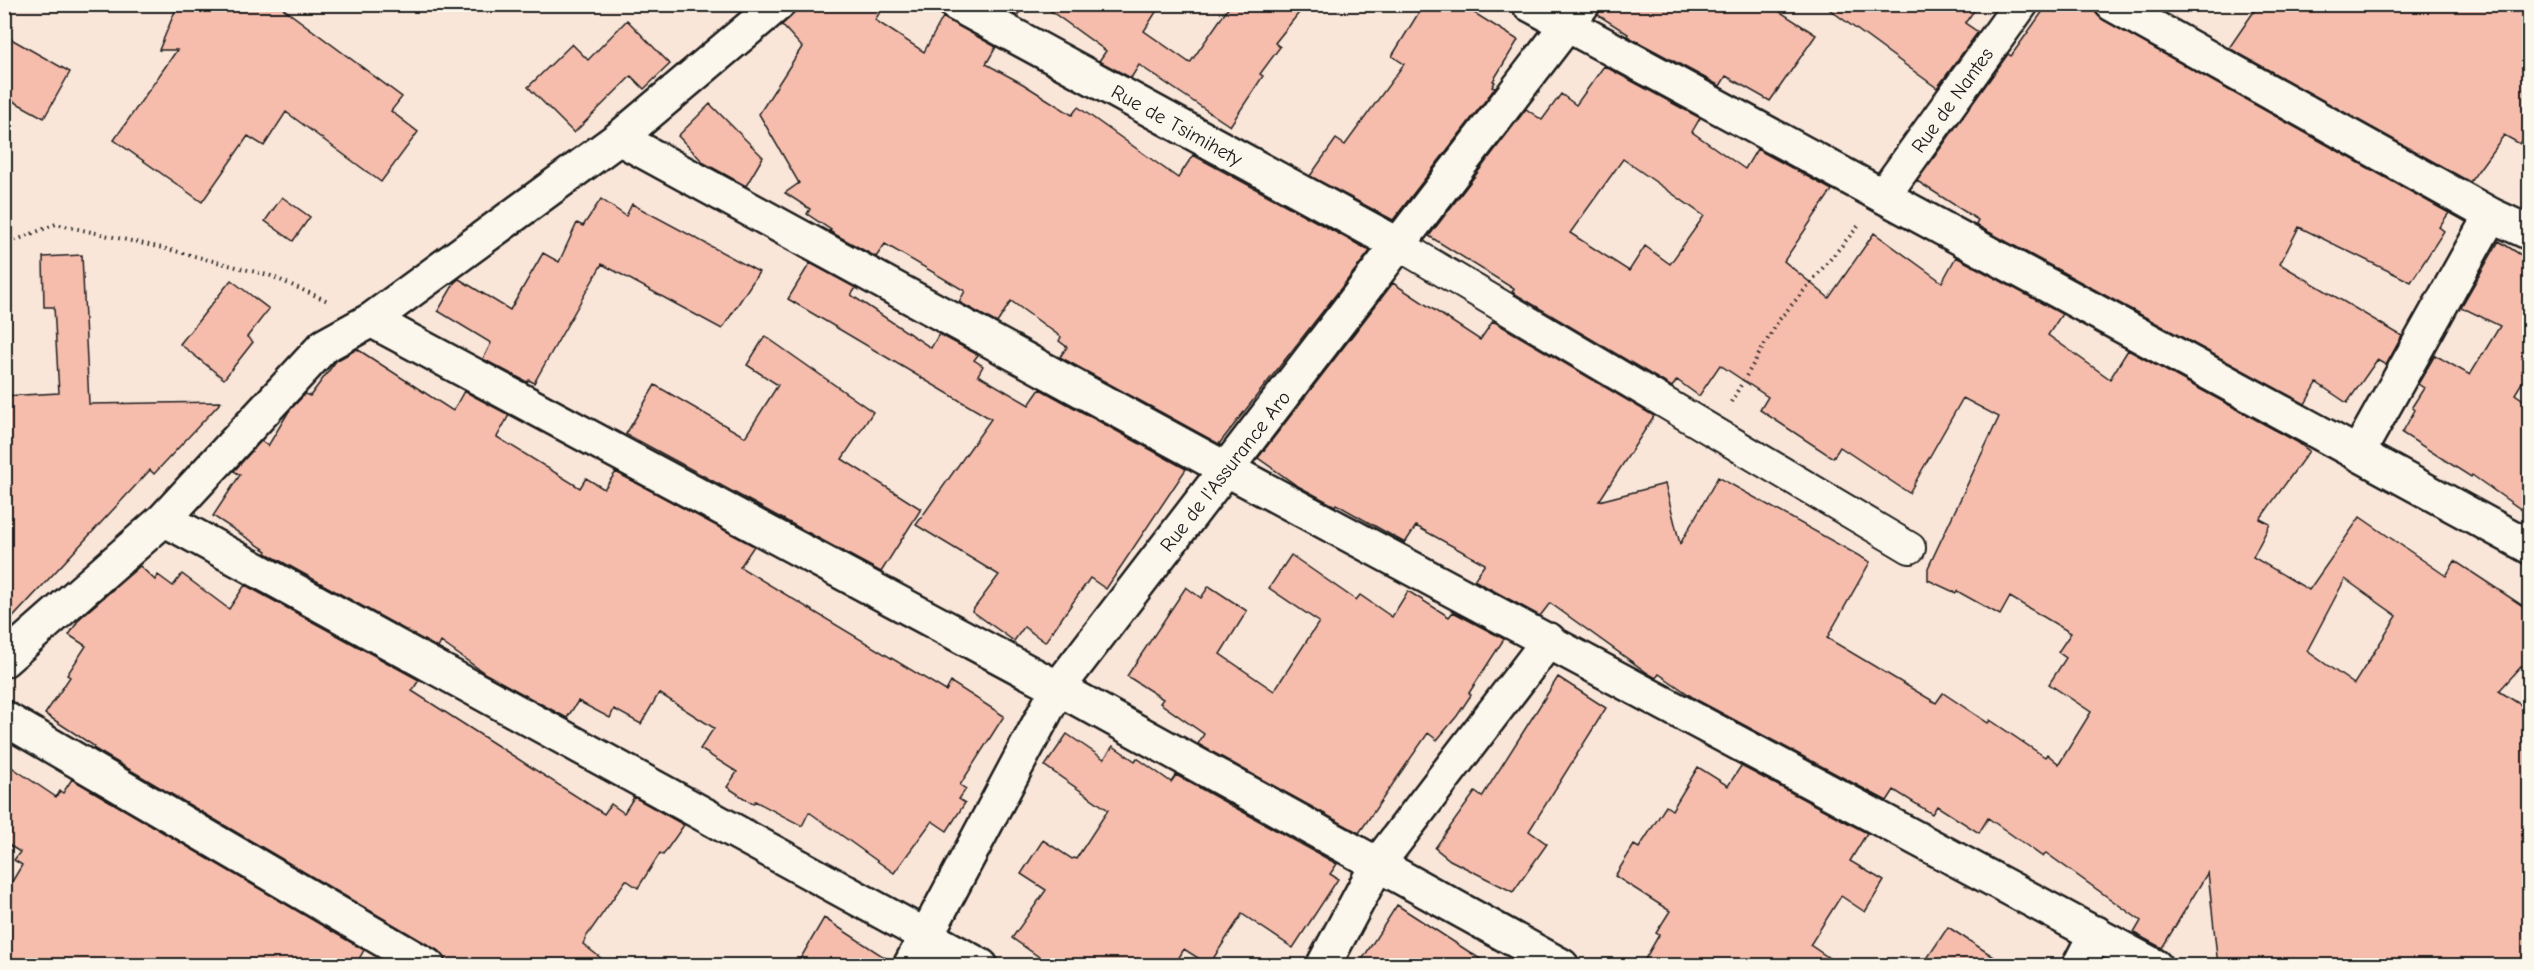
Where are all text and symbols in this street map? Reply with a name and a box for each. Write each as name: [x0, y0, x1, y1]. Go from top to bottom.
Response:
street label: Rue de Nantes: [1907, 43, 1998, 157]
street label: Rue de Tsimihety: [1107, 80, 1246, 171]
street label: Rue de l'Assurance Aro: [1155, 386, 1295, 556]

